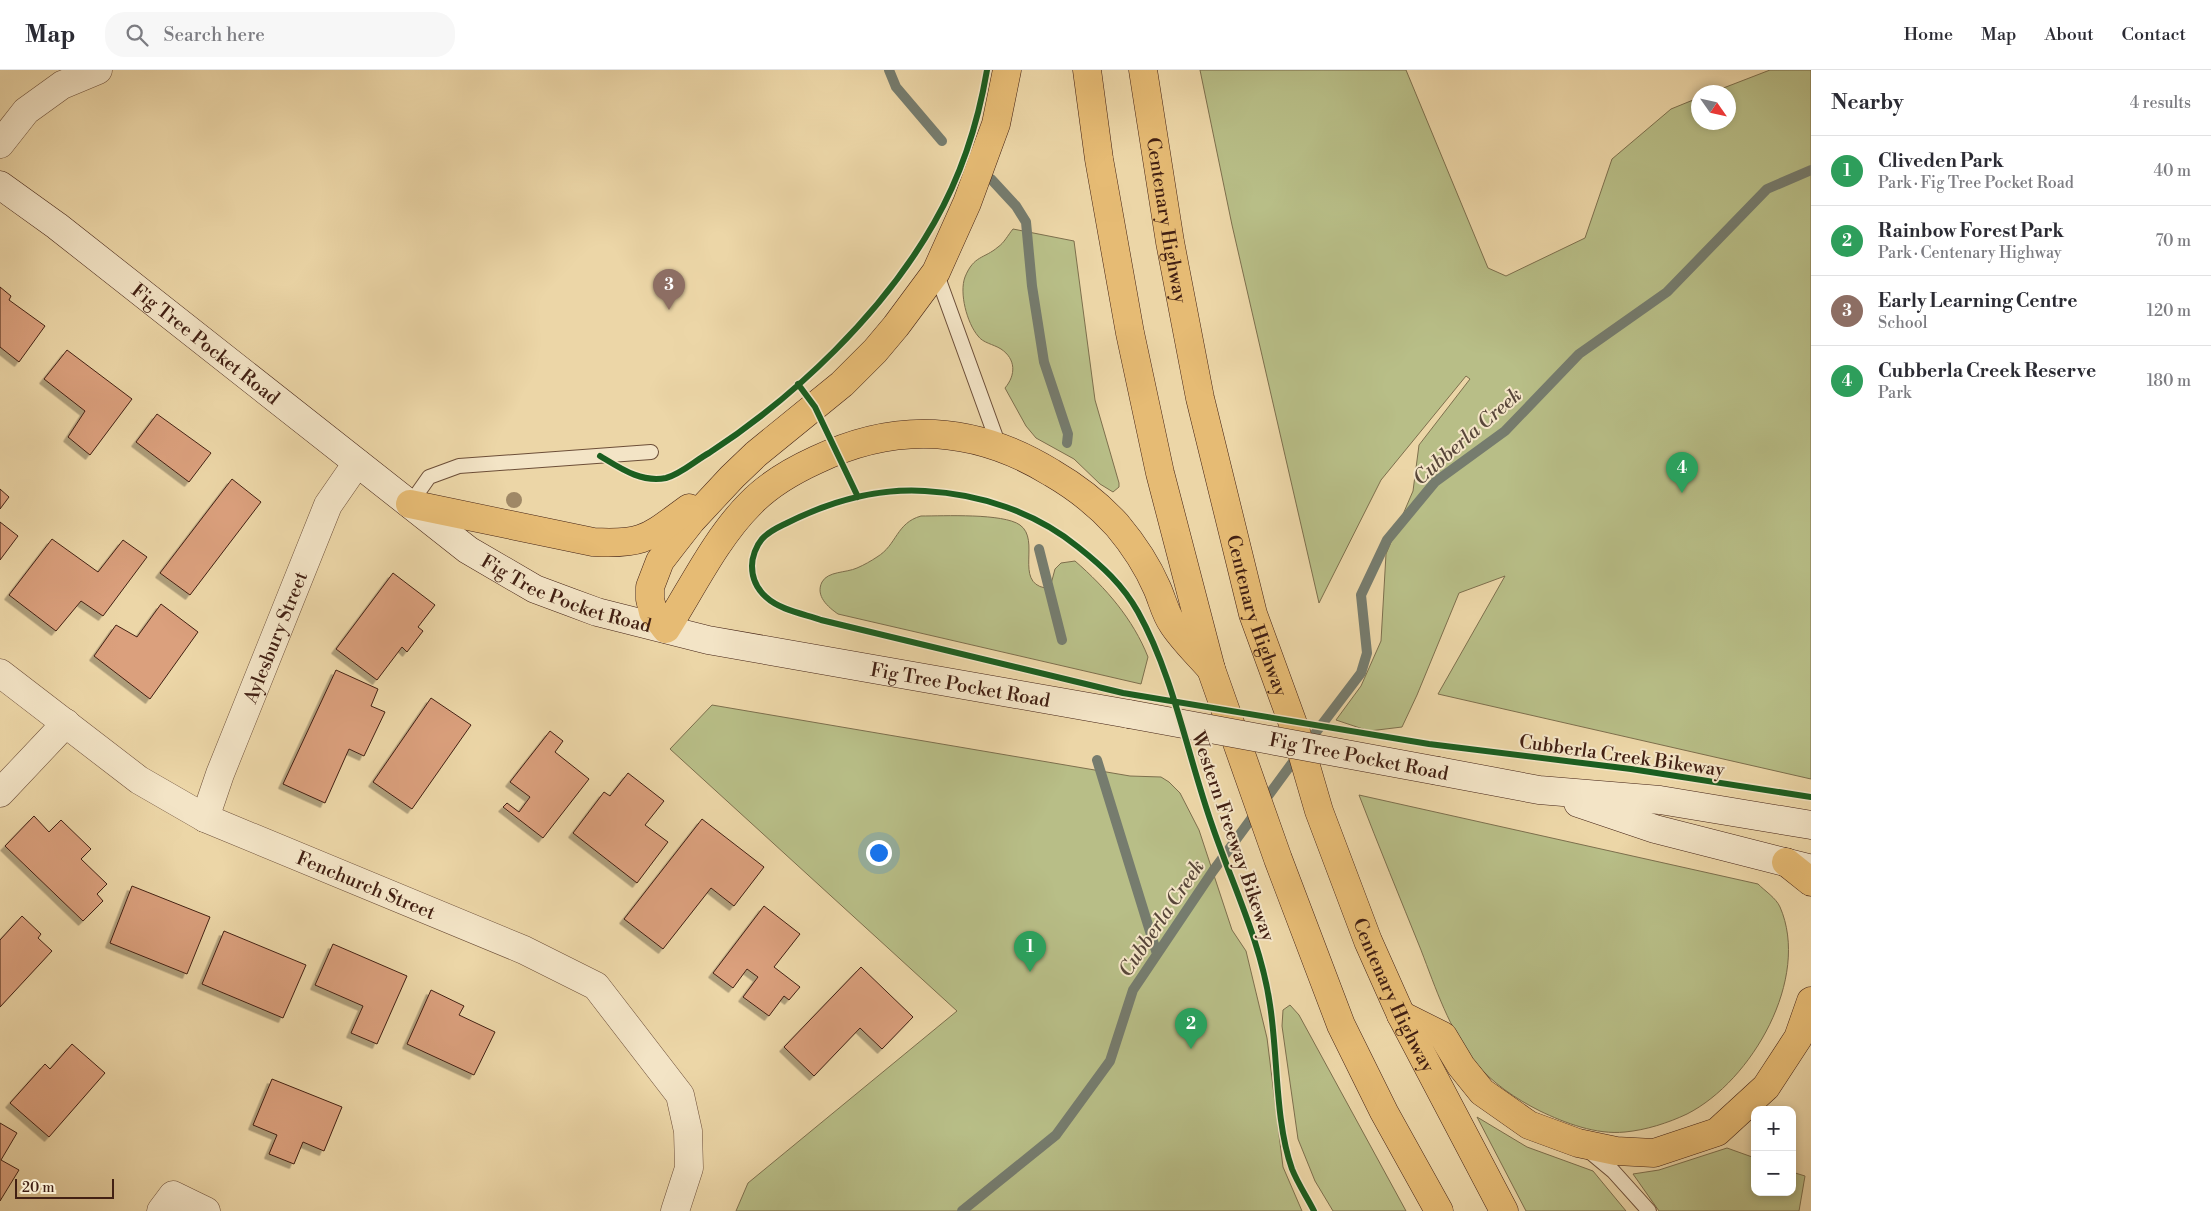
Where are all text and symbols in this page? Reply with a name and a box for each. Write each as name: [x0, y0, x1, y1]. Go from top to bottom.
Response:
search box: [105, 12, 455, 57]
text: Map: [25, 20, 75, 50]
icon: search: [123, 21, 151, 49]
text: Search here: [163, 23, 265, 47]
text: Home: [1904, 23, 1953, 46]
text: Map: [1981, 23, 2017, 46]
text: About: [2045, 23, 2094, 46]
text: Contact: [2122, 23, 2186, 46]
north arrow: [1691, 85, 1736, 130]
text: Nearby: [1831, 90, 1904, 116]
text: 4 results: [2130, 93, 2191, 113]
street label: Centenary Highway: [1141, 136, 1193, 306]
text: Cliveden Park: [1878, 149, 2004, 173]
text: 1: [1843, 161, 1851, 181]
text: 40 m: [2154, 161, 2191, 181]
text: Park · Fig Tree Pocket Road: [1878, 173, 2074, 193]
text: Rainbow Forest Park: [1878, 219, 2064, 243]
text: 2: [1842, 231, 1852, 251]
text: 70 m: [2155, 231, 2191, 251]
text: Park · Centenary Highway: [1878, 243, 2062, 263]
pin: 3: [653, 269, 685, 310]
street label: Fig Tree Pocket Road: [126, 278, 285, 410]
text: Early Learning Centre: [1878, 289, 2078, 313]
text: 3: [1842, 301, 1852, 321]
text: 120 m: [2147, 301, 2191, 321]
text: School: [1878, 313, 1927, 333]
text: Cubberla Creek Reserve: [1878, 359, 2096, 383]
text: 4: [1842, 371, 1852, 391]
text: 180 m: [2147, 371, 2191, 391]
water label: Cubberla Creek: [1408, 383, 1528, 491]
text: Park: [1878, 383, 1911, 403]
pin: 4: [1666, 452, 1698, 493]
street label: Centenary Highway: [1221, 532, 1293, 700]
street label: Fig Tree Pocket Road: [476, 549, 654, 638]
street label: Aylesbury Street: [238, 568, 313, 708]
street label: Fig Tree Pocket Road: [868, 658, 1052, 713]
street label: Western Freeway Bikeway: [1186, 727, 1280, 945]
street label: Fig Tree Pocket Road: [1267, 728, 1451, 786]
street label: Cubberla Creek Bikeway: [1518, 730, 1727, 782]
your location: [866, 840, 892, 866]
street label: Fenchurch Street: [293, 846, 439, 925]
water label: Cubberla Creek: [1114, 855, 1211, 982]
street label: Centenary Highway: [1347, 915, 1440, 1077]
pin: 1: [1014, 931, 1046, 972]
pin: 2: [1175, 1008, 1207, 1049]
map controls: [1751, 1106, 1796, 1196]
button: +: [1751, 1106, 1796, 1151]
button: −: [1751, 1151, 1796, 1196]
scale bar: [15, 1176, 114, 1199]
text: 20 m: [22, 1179, 54, 1197]

